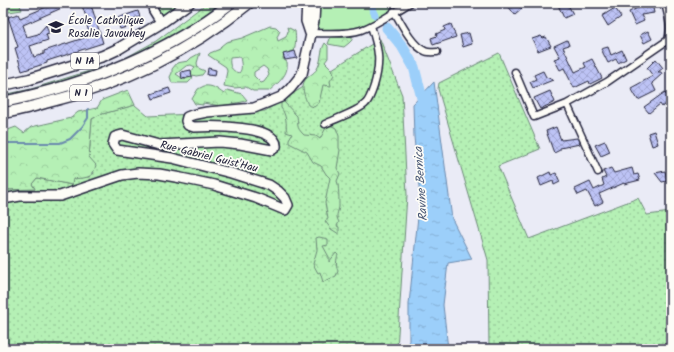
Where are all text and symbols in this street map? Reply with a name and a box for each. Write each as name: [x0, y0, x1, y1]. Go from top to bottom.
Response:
place label: École Catholique Rosalie Javouhey: [68, 12, 146, 43]
school or university icon: École Catholique Rosalie Javouhey: [47, 18, 65, 36]
road number: N 1A: [71, 53, 99, 69]
road number: N 1: [70, 85, 92, 101]
street label: Rue Gabriel Guist'Hau: [158, 136, 260, 178]
water label: Ravine Bernica: [409, 145, 433, 222]

